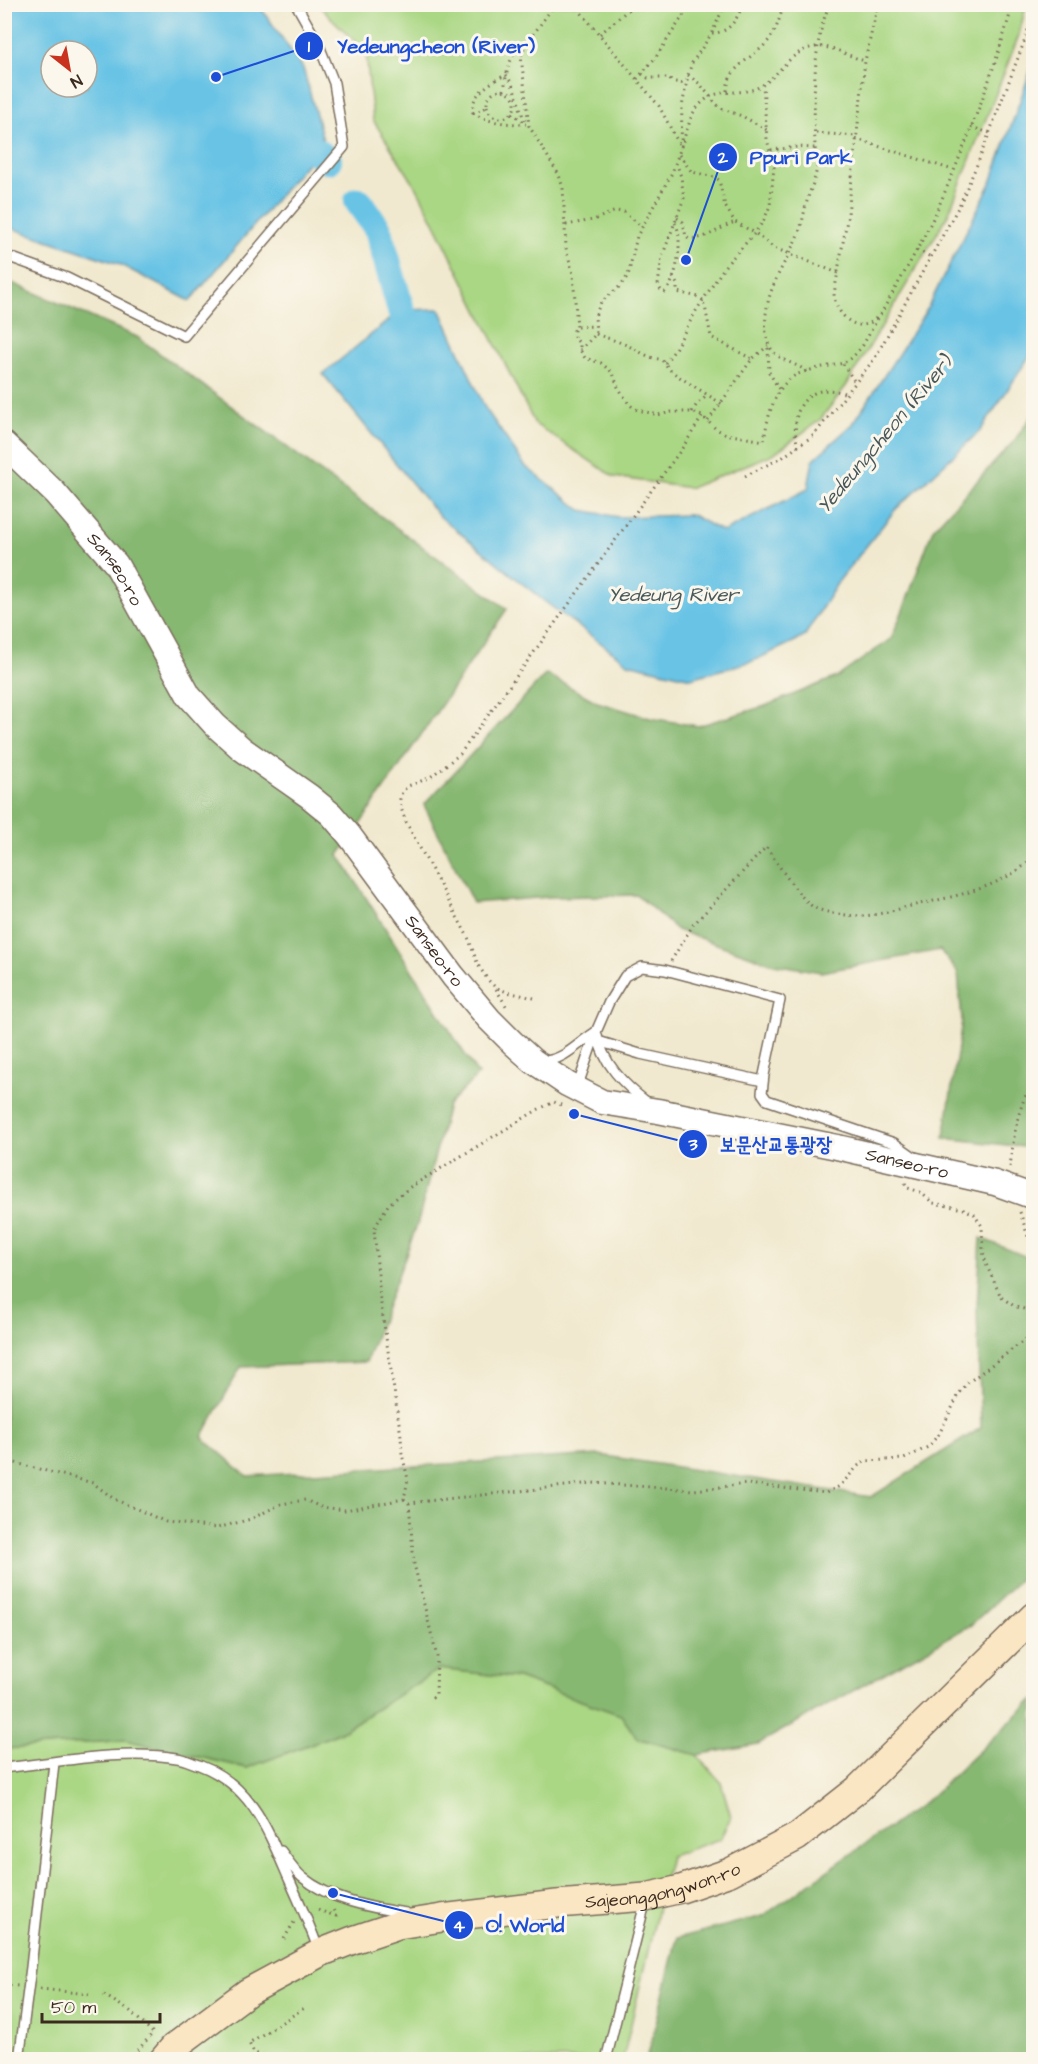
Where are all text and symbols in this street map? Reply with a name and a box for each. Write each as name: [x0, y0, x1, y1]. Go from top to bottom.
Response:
callout: Yedeungcheon (River): [294, 27, 547, 65]
text: Yedeungcheon (River): [337, 33, 535, 62]
text: 1: [308, 34, 311, 59]
north arrow: [39, 39, 99, 99]
text: N: [66, 69, 86, 93]
callout: Ppuri Park: [708, 138, 865, 176]
text: Ppuri Park: [750, 144, 853, 172]
text: 2: [717, 145, 729, 170]
water label: Yedeungcheon (River): [810, 348, 961, 520]
street label: Sanseo-ro: [81, 527, 149, 610]
water label: Yedeung River: [608, 581, 740, 610]
street label: Sanseo-ro: [399, 910, 469, 993]
callout: 보문산교통광장: [678, 1125, 844, 1163]
text: 보문산교통광장: [720, 1131, 832, 1159]
text: 3: [687, 1132, 698, 1157]
street label: Sanseo-ro: [863, 1142, 951, 1185]
street label: Sajeonggongwon-ro: [584, 1857, 745, 1915]
callout: O! World: [444, 1906, 576, 1944]
text: O! World: [486, 1912, 565, 1940]
text: 4: [453, 1914, 466, 1939]
scale bar: [42, 1986, 160, 2024]
text: 50 m: [51, 1995, 96, 2020]

